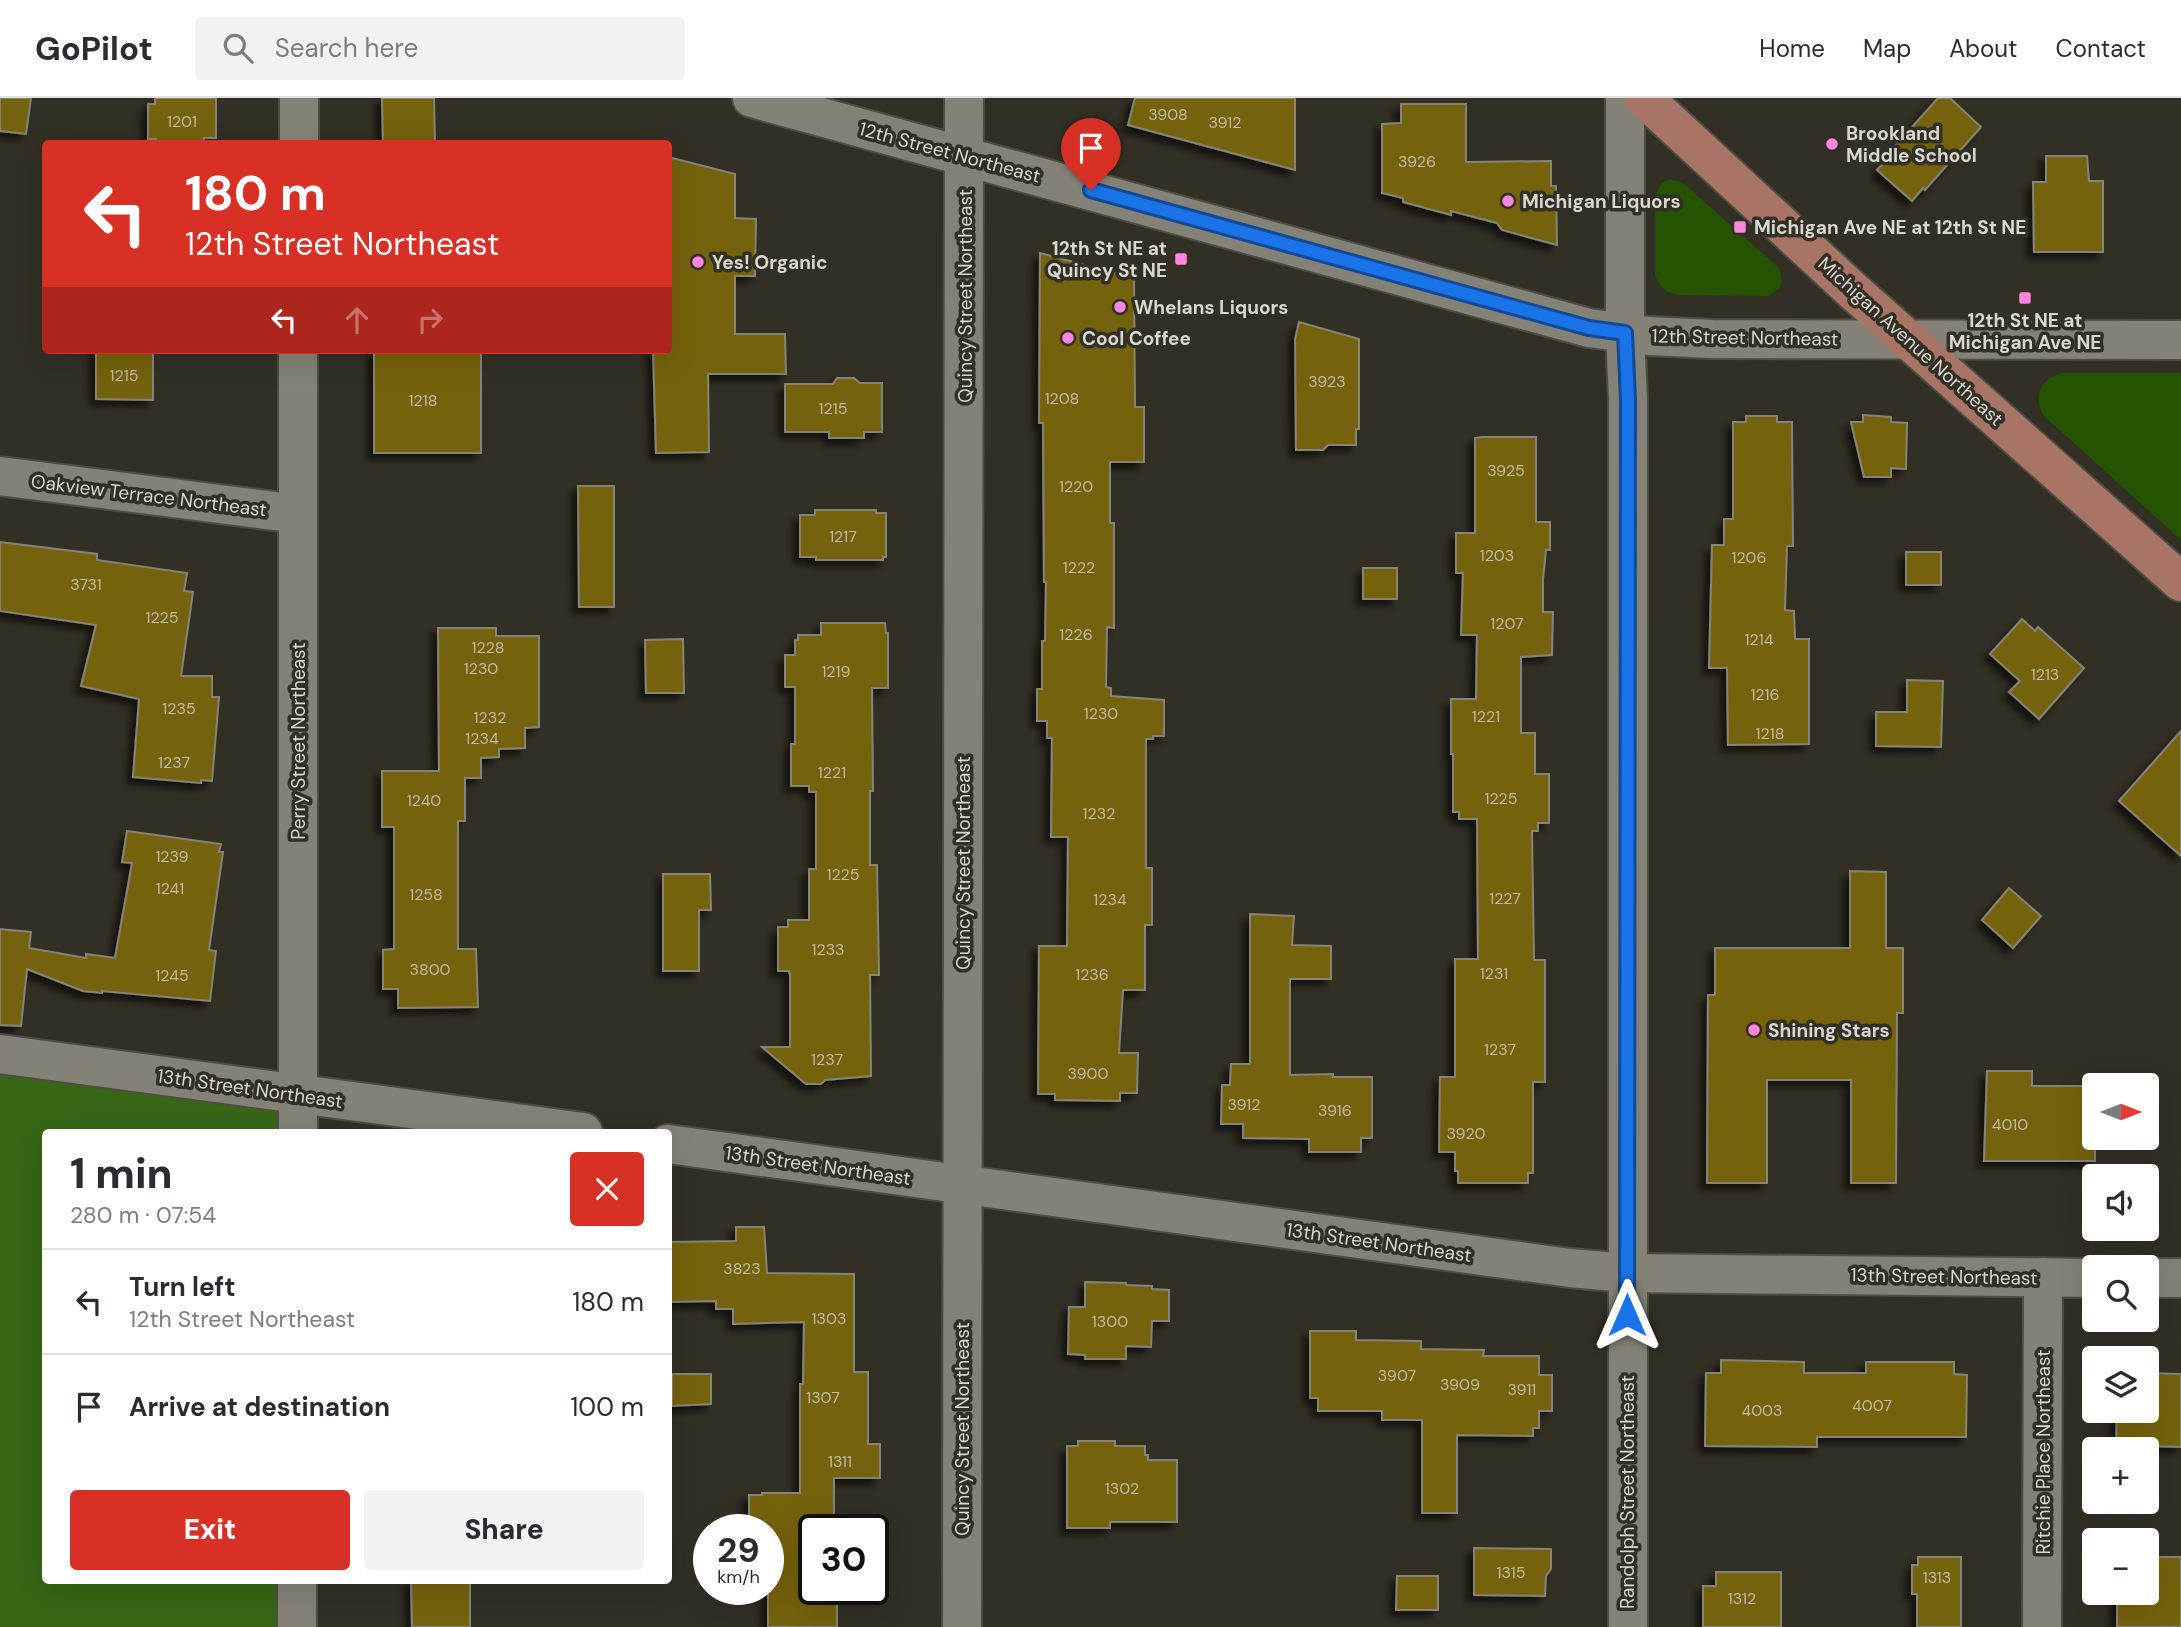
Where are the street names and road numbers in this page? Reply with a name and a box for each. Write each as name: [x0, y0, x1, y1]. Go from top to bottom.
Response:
street label: 12th Street Northeast: [856, 116, 1043, 189]
street label: Quincy Street Northeast: [953, 189, 978, 403]
street label: Michigan Avenue Northeast: [1813, 251, 2009, 431]
street label: 12th Street Northeast: [1651, 323, 1839, 352]
street label: Oakview Terrace Northeast: [30, 469, 268, 522]
street label: Perry Street Northeast: [286, 642, 311, 840]
street label: Quincy Street Northeast: [951, 756, 976, 970]
street label: 13th Street Northeast: [156, 1063, 344, 1114]
street label: 13th Street Northeast: [724, 1140, 912, 1191]
street label: 13th Street Northeast: [1285, 1217, 1473, 1268]
street label: 13th Street Northeast: [1850, 1262, 2038, 1291]
street label: Quincy Street Northeast: [950, 1322, 975, 1536]
street label: Ritchie Place Northeast: [2031, 1349, 2056, 1555]
street label: Randolph Street Northeast: [1615, 1375, 1640, 1609]

